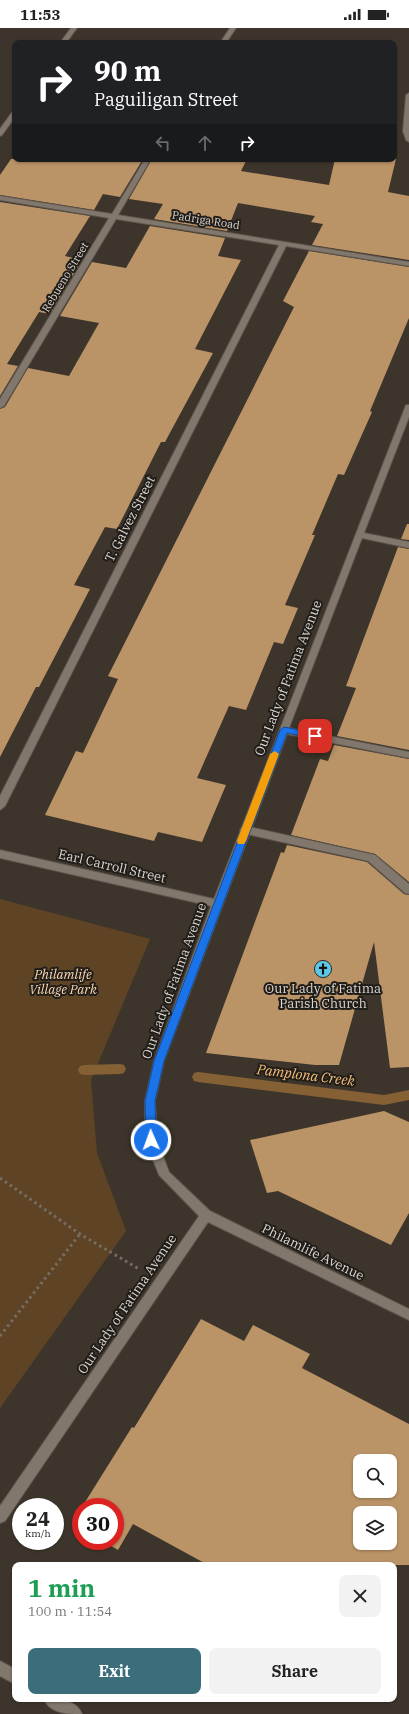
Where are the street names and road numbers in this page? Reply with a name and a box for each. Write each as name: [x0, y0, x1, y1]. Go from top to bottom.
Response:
street label: Padriga Road: [171, 208, 241, 232]
street label: Rebueno Street: [39, 239, 91, 315]
street label: T. Galvez Street: [101, 473, 159, 565]
street label: Our Lady of Fatima Avenue: [250, 598, 326, 758]
street label: Earl Carroll Street: [57, 845, 168, 887]
street label: Our Lady of Fatima Avenue: [138, 901, 210, 1061]
street label: Philamlife Avenue: [259, 1220, 367, 1284]
street label: Our Lady of Fatima Avenue: [74, 1231, 180, 1377]

